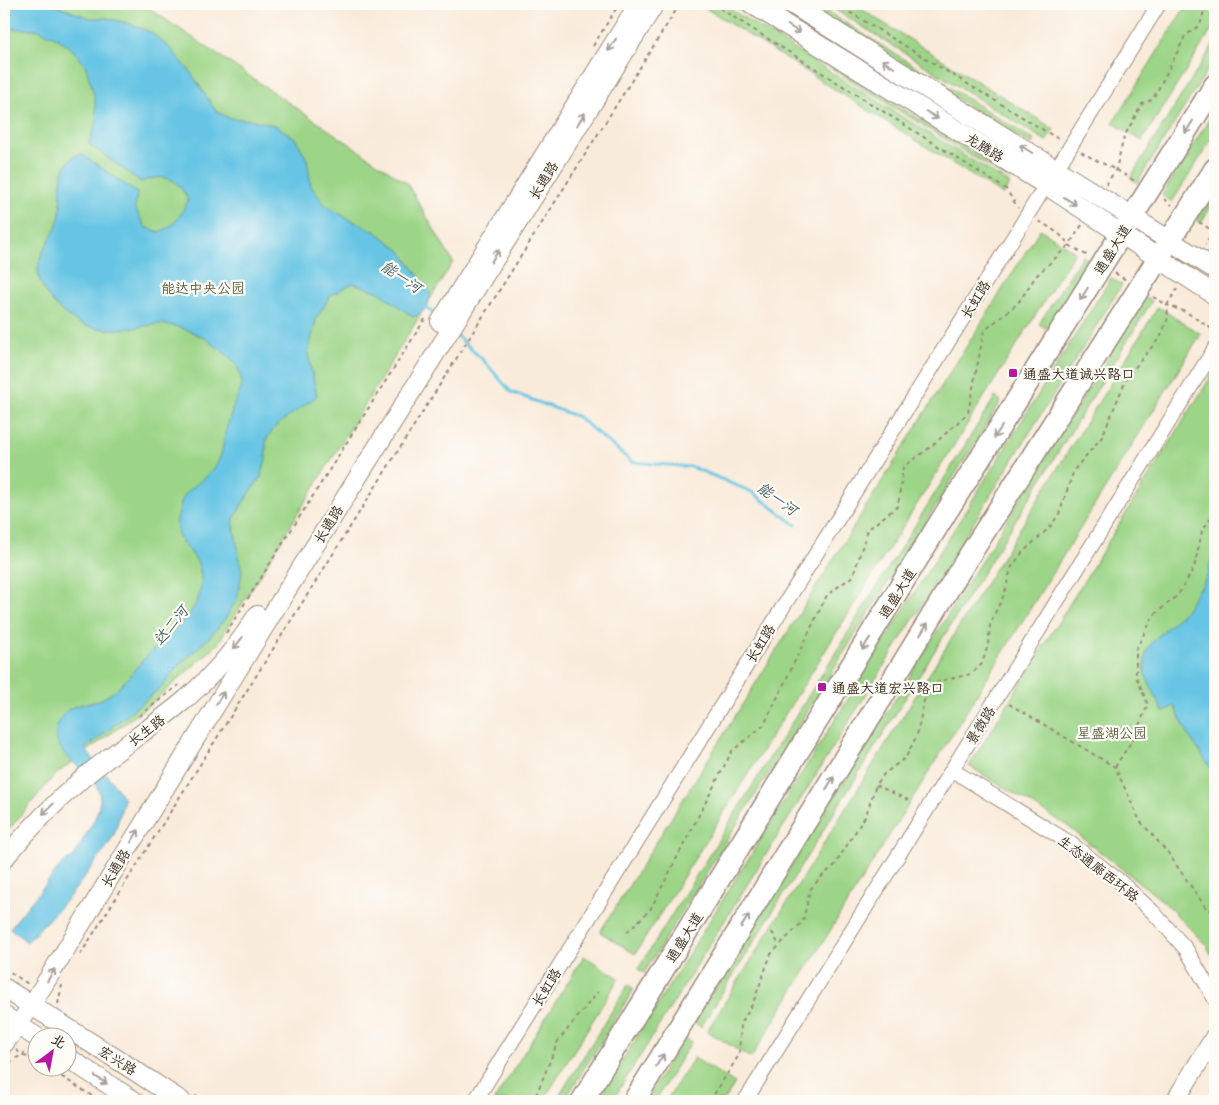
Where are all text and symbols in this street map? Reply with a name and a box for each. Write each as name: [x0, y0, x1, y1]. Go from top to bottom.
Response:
one-way arrow: [787, 24, 801, 35]
one-way arrow: [607, 38, 617, 52]
one-way arrow: [882, 58, 896, 68]
one-way arrow: [925, 110, 939, 120]
one-way arrow: [577, 112, 587, 126]
one-way arrow: [1184, 119, 1194, 133]
street label: 龙腾路: [962, 128, 1008, 166]
one-way arrow: [1020, 144, 1034, 154]
street label: 长通路: [524, 157, 562, 203]
one-way arrow: [1063, 196, 1077, 206]
street label: 通盛大道: [1089, 220, 1135, 278]
one-way arrow: [491, 250, 501, 264]
water label: 能一河: [378, 255, 429, 299]
street label: 长虹路: [956, 276, 994, 322]
park label: 能达中央公园: [161, 278, 245, 297]
one-way arrow: [1079, 286, 1089, 300]
place label: 通盛大道诚兴路口: [1023, 364, 1135, 383]
marker: 通盛大道诚兴路口: [1007, 367, 1019, 379]
one-way arrow: [993, 424, 1003, 438]
water label: 能一河: [754, 477, 805, 521]
street label: 长通路: [309, 501, 347, 547]
street label: 通盛大道: [874, 564, 920, 622]
water label: 达二河: [148, 599, 194, 649]
street label: 长虹路: [741, 620, 779, 666]
one-way arrow: [919, 623, 929, 637]
one-way arrow: [860, 636, 870, 650]
one-way arrow: [232, 637, 243, 650]
place label: 通盛大道宏兴路口: [832, 678, 944, 697]
marker: 通盛大道宏兴路口: [816, 681, 828, 693]
one-way arrow: [216, 691, 226, 705]
street label: 景微路: [961, 702, 999, 748]
street label: 长生路: [124, 710, 168, 750]
park label: 星盛湖公园: [1077, 723, 1147, 742]
one-way arrow: [825, 776, 835, 790]
one-way arrow: [43, 803, 55, 815]
one-way arrow: [130, 829, 140, 843]
street label: 生态通廊西环路: [1055, 830, 1143, 906]
street label: 长通路: [96, 845, 134, 891]
street label: 通盛大道: [661, 908, 707, 966]
one-way arrow: [740, 915, 750, 929]
street label: 长虹路: [527, 964, 565, 1010]
one-way arrow: [46, 968, 56, 982]
north arrow: [28, 1028, 78, 1078]
text: 北: [48, 1029, 70, 1052]
street label: 宏兴路: [95, 1041, 141, 1079]
one-way arrow: [655, 1053, 665, 1067]
one-way arrow: [94, 1074, 108, 1085]

